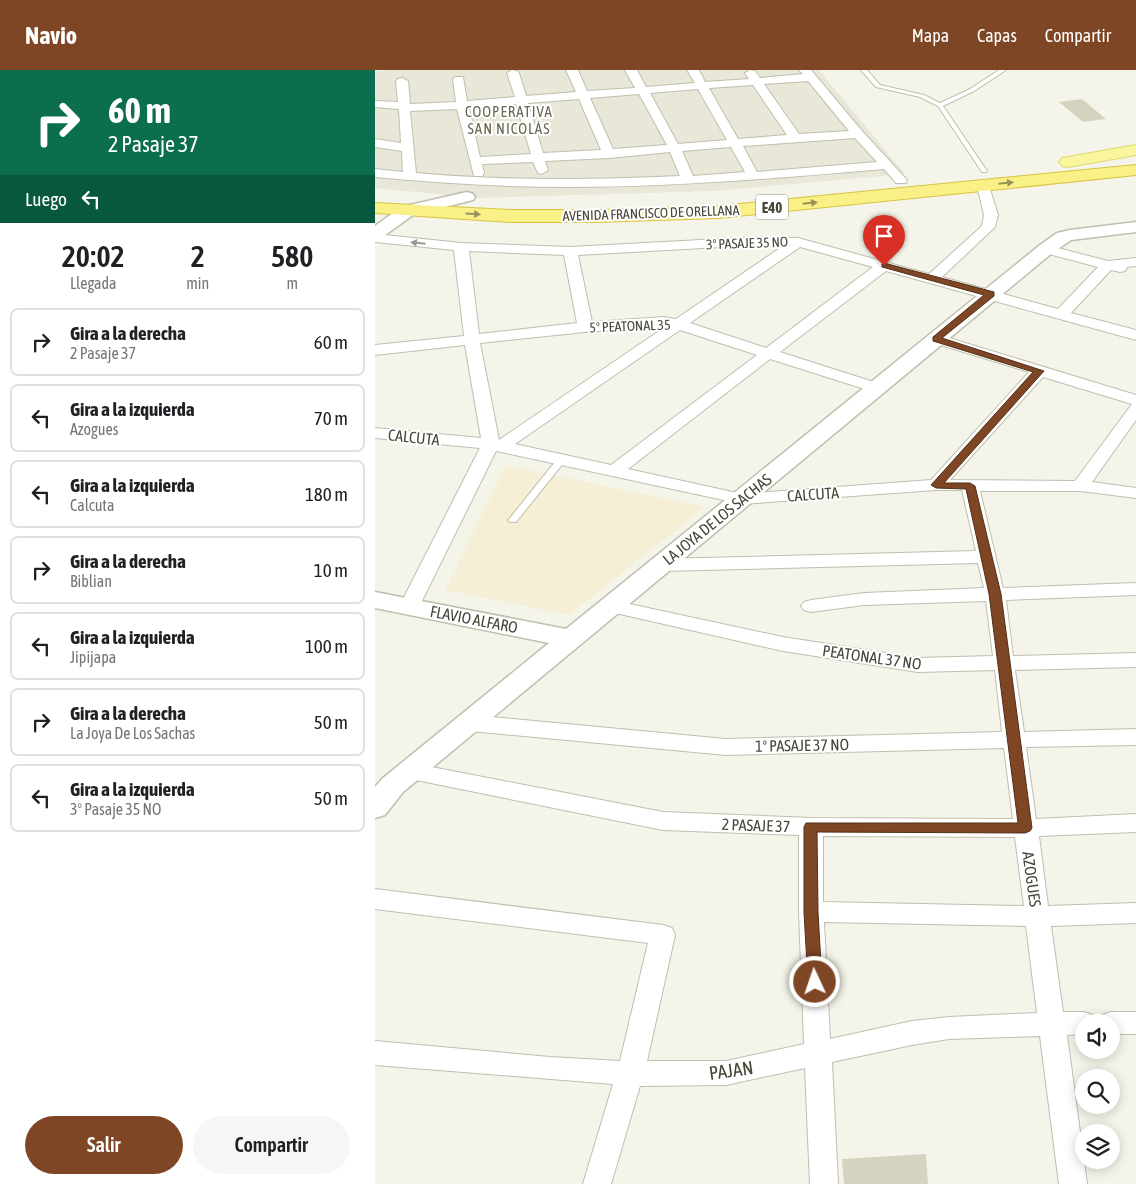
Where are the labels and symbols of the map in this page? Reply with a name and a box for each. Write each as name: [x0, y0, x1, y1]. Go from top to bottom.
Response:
district label: COOPERATIVA SAN NICOLÁS: [465, 103, 553, 137]
one-way arrow: [999, 179, 1015, 187]
road number: E40: [756, 194, 788, 220]
one-way arrow: [802, 199, 818, 207]
street label: AVENIDA FRANCISCO DE ORELLANA: [562, 202, 740, 224]
one-way arrow: [465, 211, 481, 219]
pin: [863, 215, 905, 266]
street label: 3° PASAJE 35 NO: [706, 234, 788, 252]
one-way arrow: [410, 239, 426, 247]
street label: 5° PEATONAL 35: [589, 317, 671, 335]
street label: CALCUTA: [387, 425, 441, 449]
street label: LA JOYA DE LOS SACHAS: [659, 470, 775, 568]
street label: CALCUTA: [787, 483, 840, 505]
street label: FLAVIO ALFARO: [429, 602, 519, 636]
street label: PEATONAL 37 NO: [821, 641, 923, 673]
street label: 1° PASAJE 37 NO: [755, 735, 849, 755]
street label: 2 PASAJE 37: [721, 815, 791, 835]
street label: AZOGUES: [1019, 850, 1045, 908]
position arrow: [788, 955, 840, 1007]
street label: PAJAN: [707, 1056, 755, 1084]

